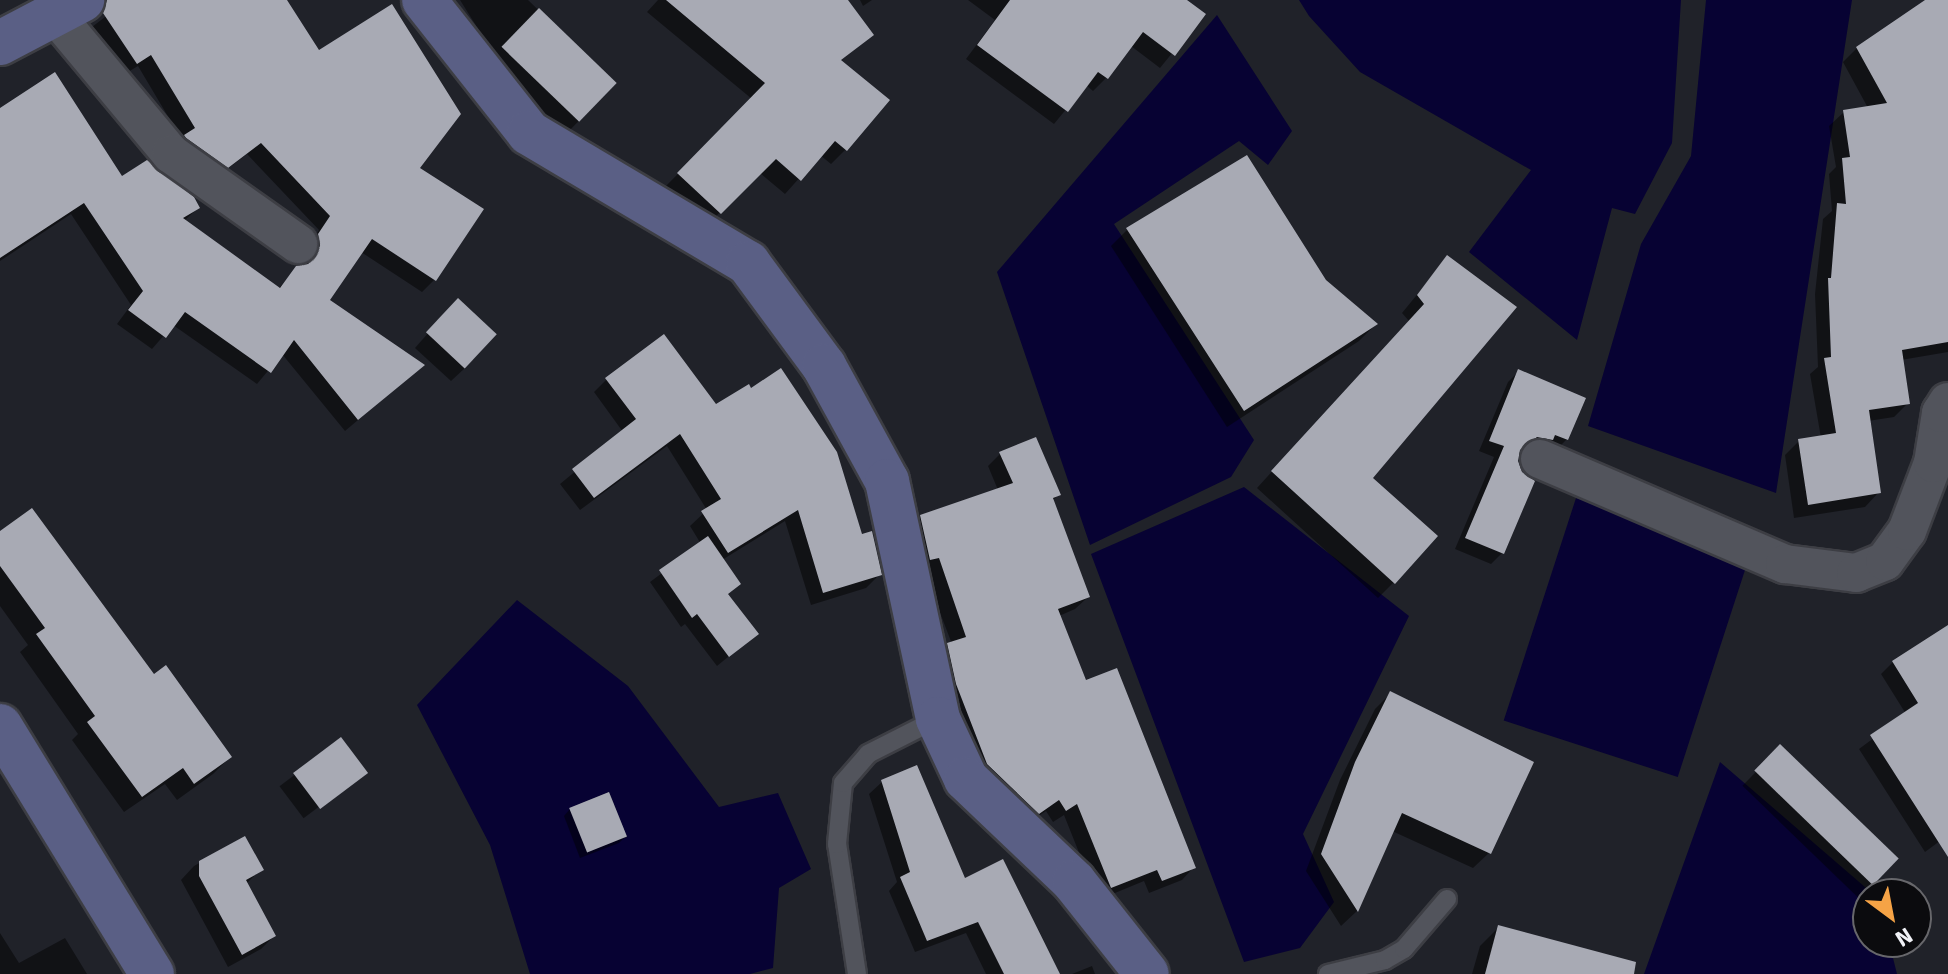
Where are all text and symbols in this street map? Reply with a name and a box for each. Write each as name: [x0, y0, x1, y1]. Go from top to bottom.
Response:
north arrow: [1852, 878, 1932, 958]
text: N: [1890, 922, 1918, 953]

